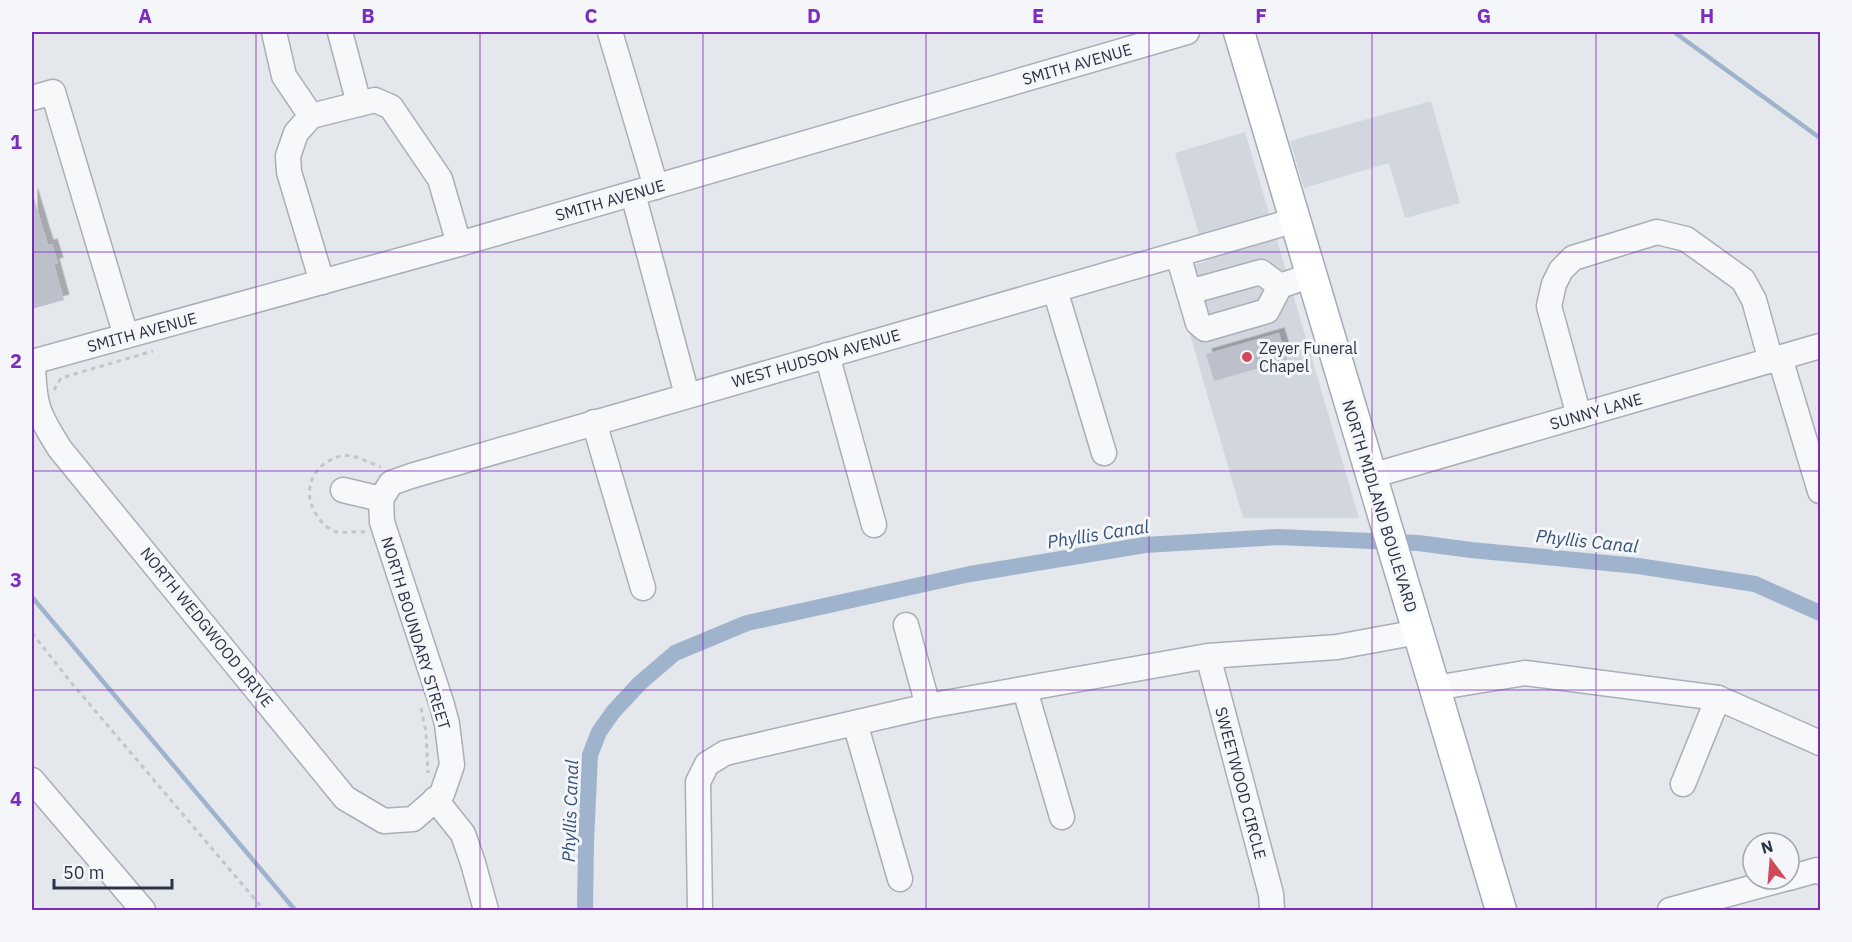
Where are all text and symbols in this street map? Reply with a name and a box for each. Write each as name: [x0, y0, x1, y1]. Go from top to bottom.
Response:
text: A: [138, 2, 152, 29]
text: B: [361, 2, 375, 29]
text: C: [584, 2, 598, 29]
text: D: [807, 2, 821, 29]
text: E: [1032, 2, 1044, 29]
text: F: [1255, 2, 1267, 29]
text: G: [1477, 2, 1491, 29]
text: H: [1700, 2, 1714, 29]
street label: SMITH AVENUE: [1020, 39, 1134, 89]
text: 1: [10, 128, 22, 155]
street label: SMITH AVENUE: [553, 175, 667, 225]
street label: SMITH AVENUE: [85, 308, 199, 356]
street label: WEST HUDSON AVENUE: [729, 324, 903, 392]
place label: Zeyer Funeral Chapel: [1259, 338, 1357, 376]
text: 2: [10, 347, 22, 374]
marker: Zeyer Funeral Chapel: [1240, 350, 1254, 364]
street label: SUNNY LANE: [1547, 388, 1645, 434]
street label: NORTH MIDLAND BOULEVARD: [1338, 397, 1422, 615]
water label: Phyllis Canal: [1045, 515, 1151, 553]
water label: Phyllis Canal: [1535, 524, 1640, 558]
street label: NORTH BOUNDARY STREET: [377, 534, 455, 732]
street label: NORTH WEDGWOOD DRIVE: [136, 543, 278, 711]
text: 3: [10, 566, 22, 593]
street label: SWEETWOOD CIRCLE: [1211, 705, 1271, 861]
water label: Phyllis Canal: [557, 759, 583, 863]
text: 4: [10, 785, 22, 812]
north arrow: [1741, 831, 1801, 891]
text: N: [1759, 835, 1775, 858]
scale bar: [54, 852, 172, 890]
text: 50 m: [63, 861, 105, 884]

